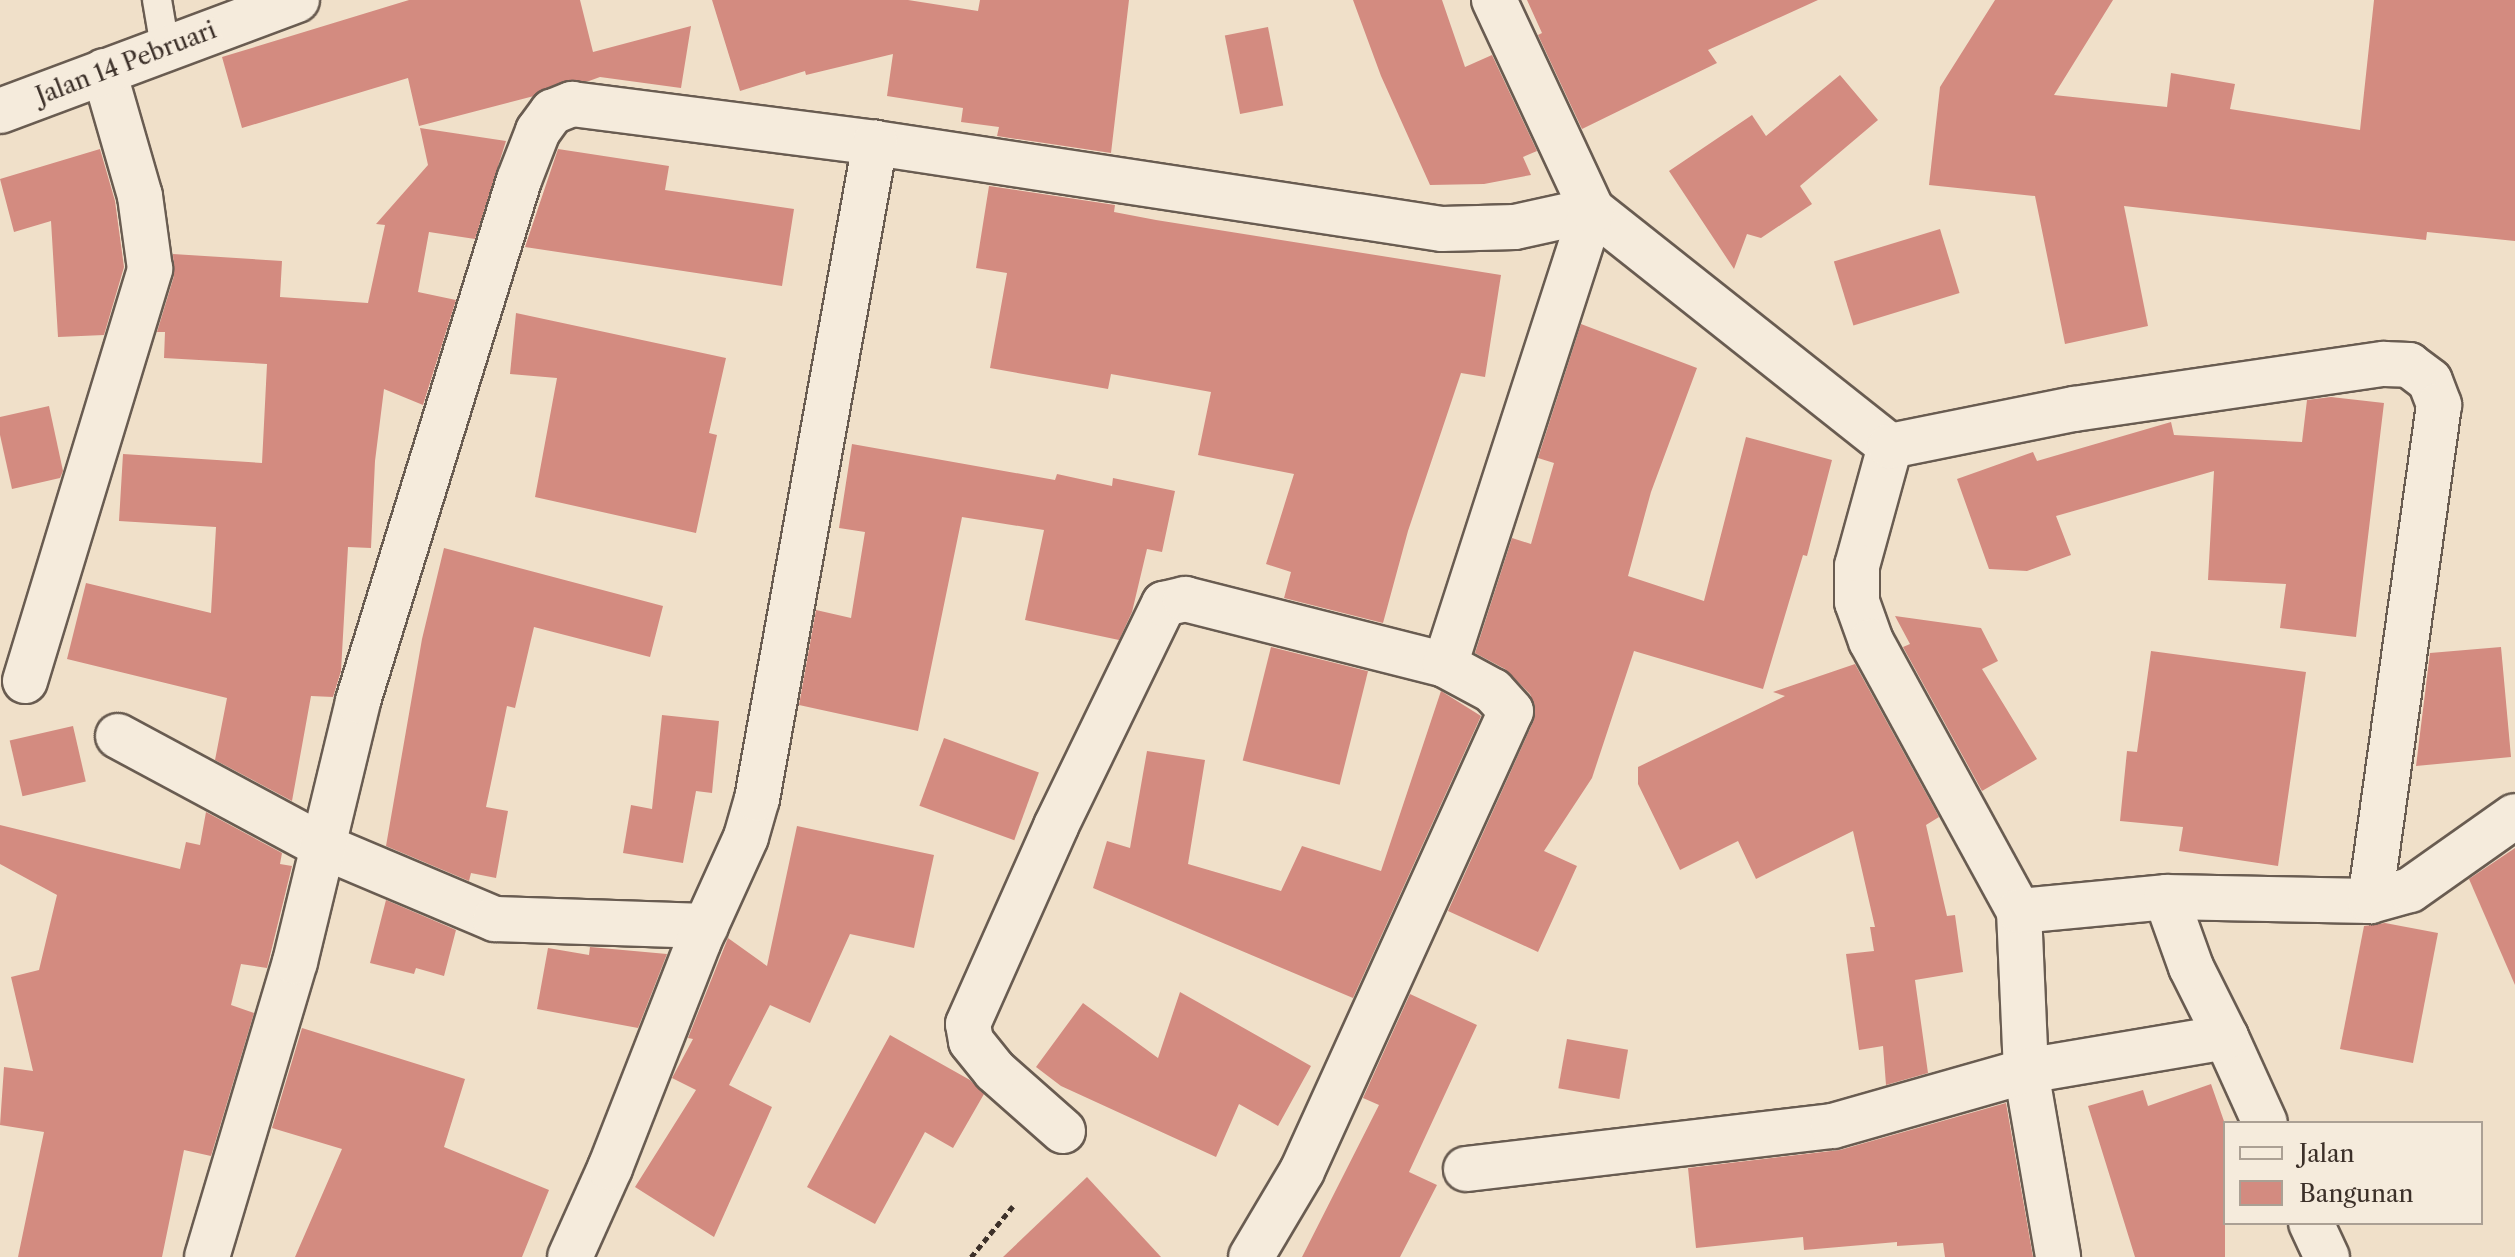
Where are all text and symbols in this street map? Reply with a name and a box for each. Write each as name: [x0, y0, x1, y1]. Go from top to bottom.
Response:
street label: Jalan 14 Pebruari: [32, 15, 220, 111]
legend: [2223, 1121, 2483, 1225]
text: Jalan: [2299, 1139, 2355, 1168]
text: Bangunan: [2299, 1179, 2414, 1208]

